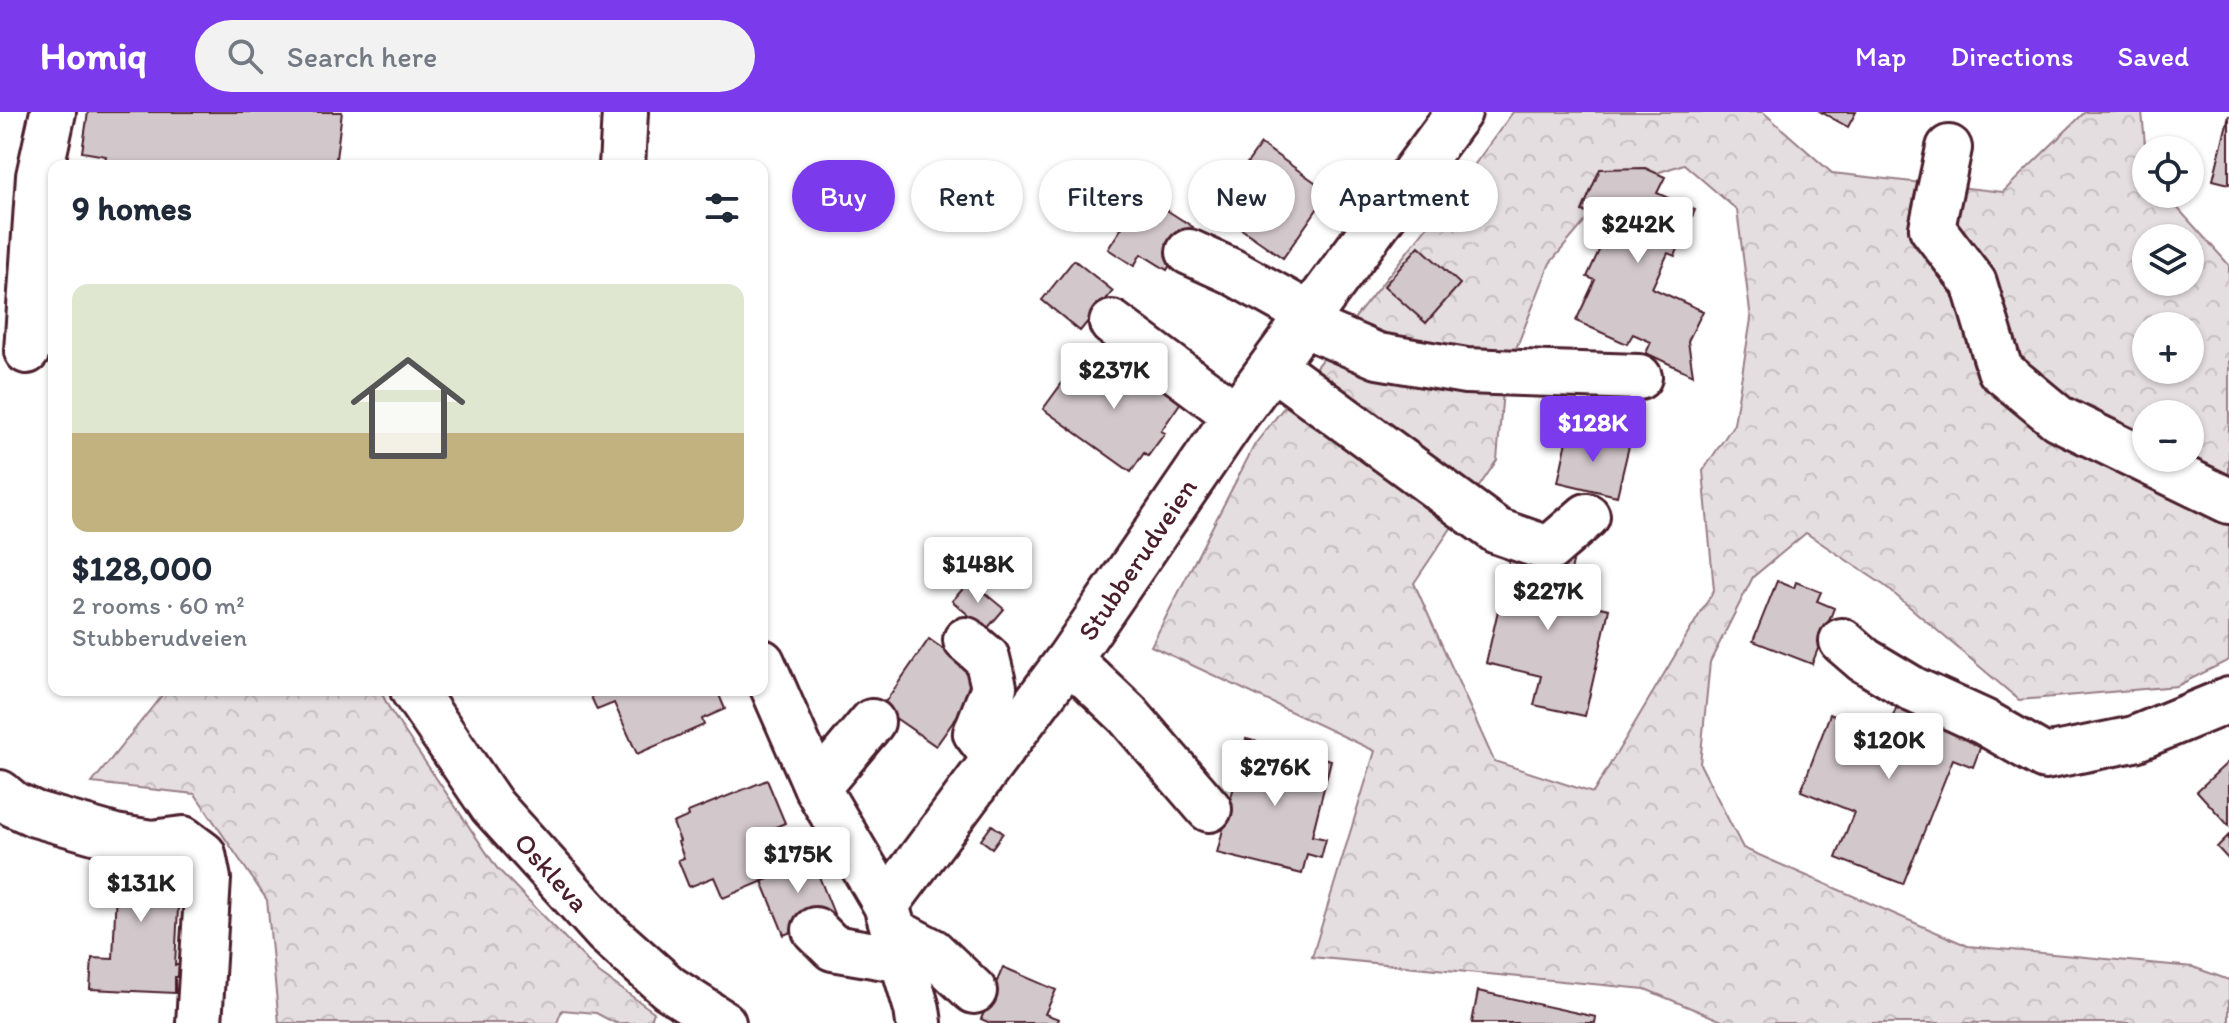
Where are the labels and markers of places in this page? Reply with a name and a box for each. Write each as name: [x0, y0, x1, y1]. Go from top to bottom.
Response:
pin: $242K: [1582, 197, 1694, 265]
pin: $237K: [1058, 343, 1170, 411]
pin: $128K: [1537, 396, 1649, 464]
pin: $148K: [922, 537, 1034, 605]
pin: $227K: [1492, 564, 1604, 632]
pin: $120K: [1833, 713, 1945, 781]
pin: $276K: [1219, 740, 1331, 808]
pin: $175K: [742, 827, 854, 895]
pin: $131K: [85, 856, 197, 924]

